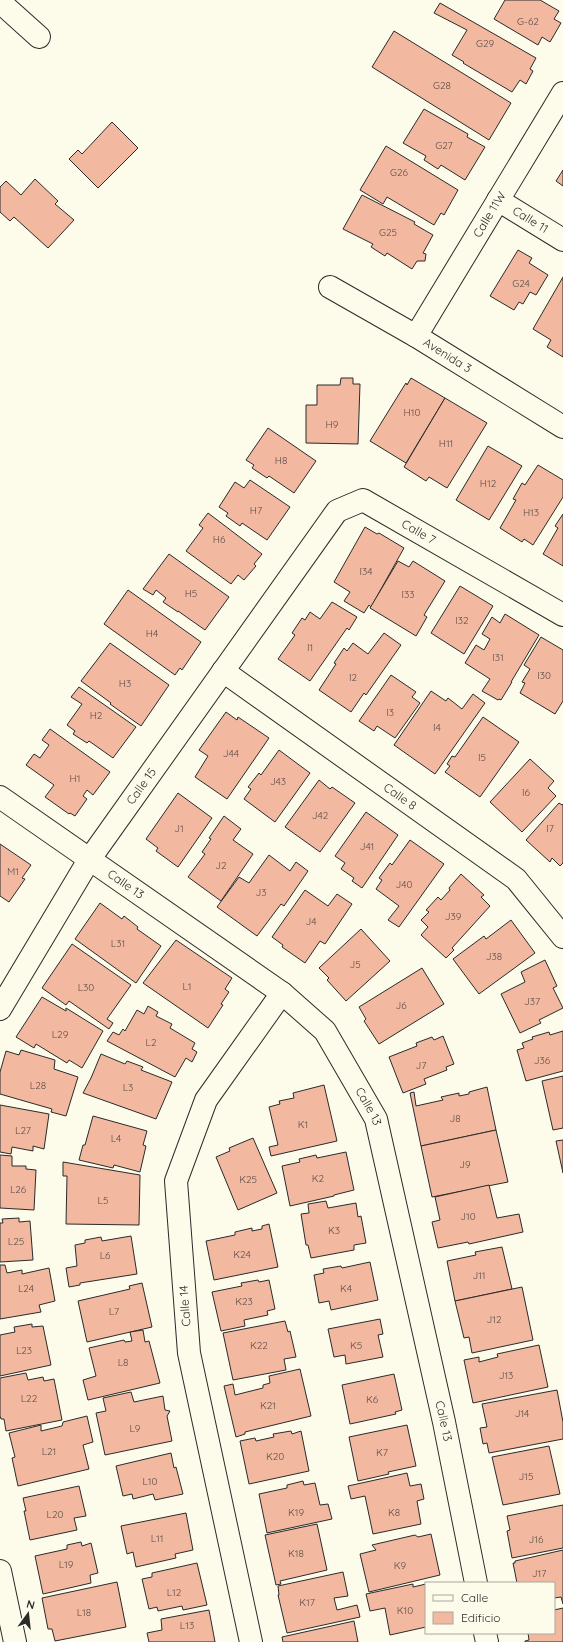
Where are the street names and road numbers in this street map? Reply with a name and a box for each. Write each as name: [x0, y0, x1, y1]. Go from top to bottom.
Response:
street label: Calle 11W: [469, 188, 509, 240]
street label: Calle 11: [510, 203, 551, 236]
street label: Avenida 3: [421, 334, 475, 376]
street label: Calle 7: [399, 516, 438, 547]
street label: Calle 15: [123, 765, 159, 807]
street label: Calle 8: [381, 779, 420, 813]
street label: Calle 13: [105, 866, 147, 902]
street label: Calle 13: [352, 1085, 385, 1127]
street label: Calle 14: [176, 1285, 193, 1327]
street label: Calle 13: [432, 1399, 456, 1443]

